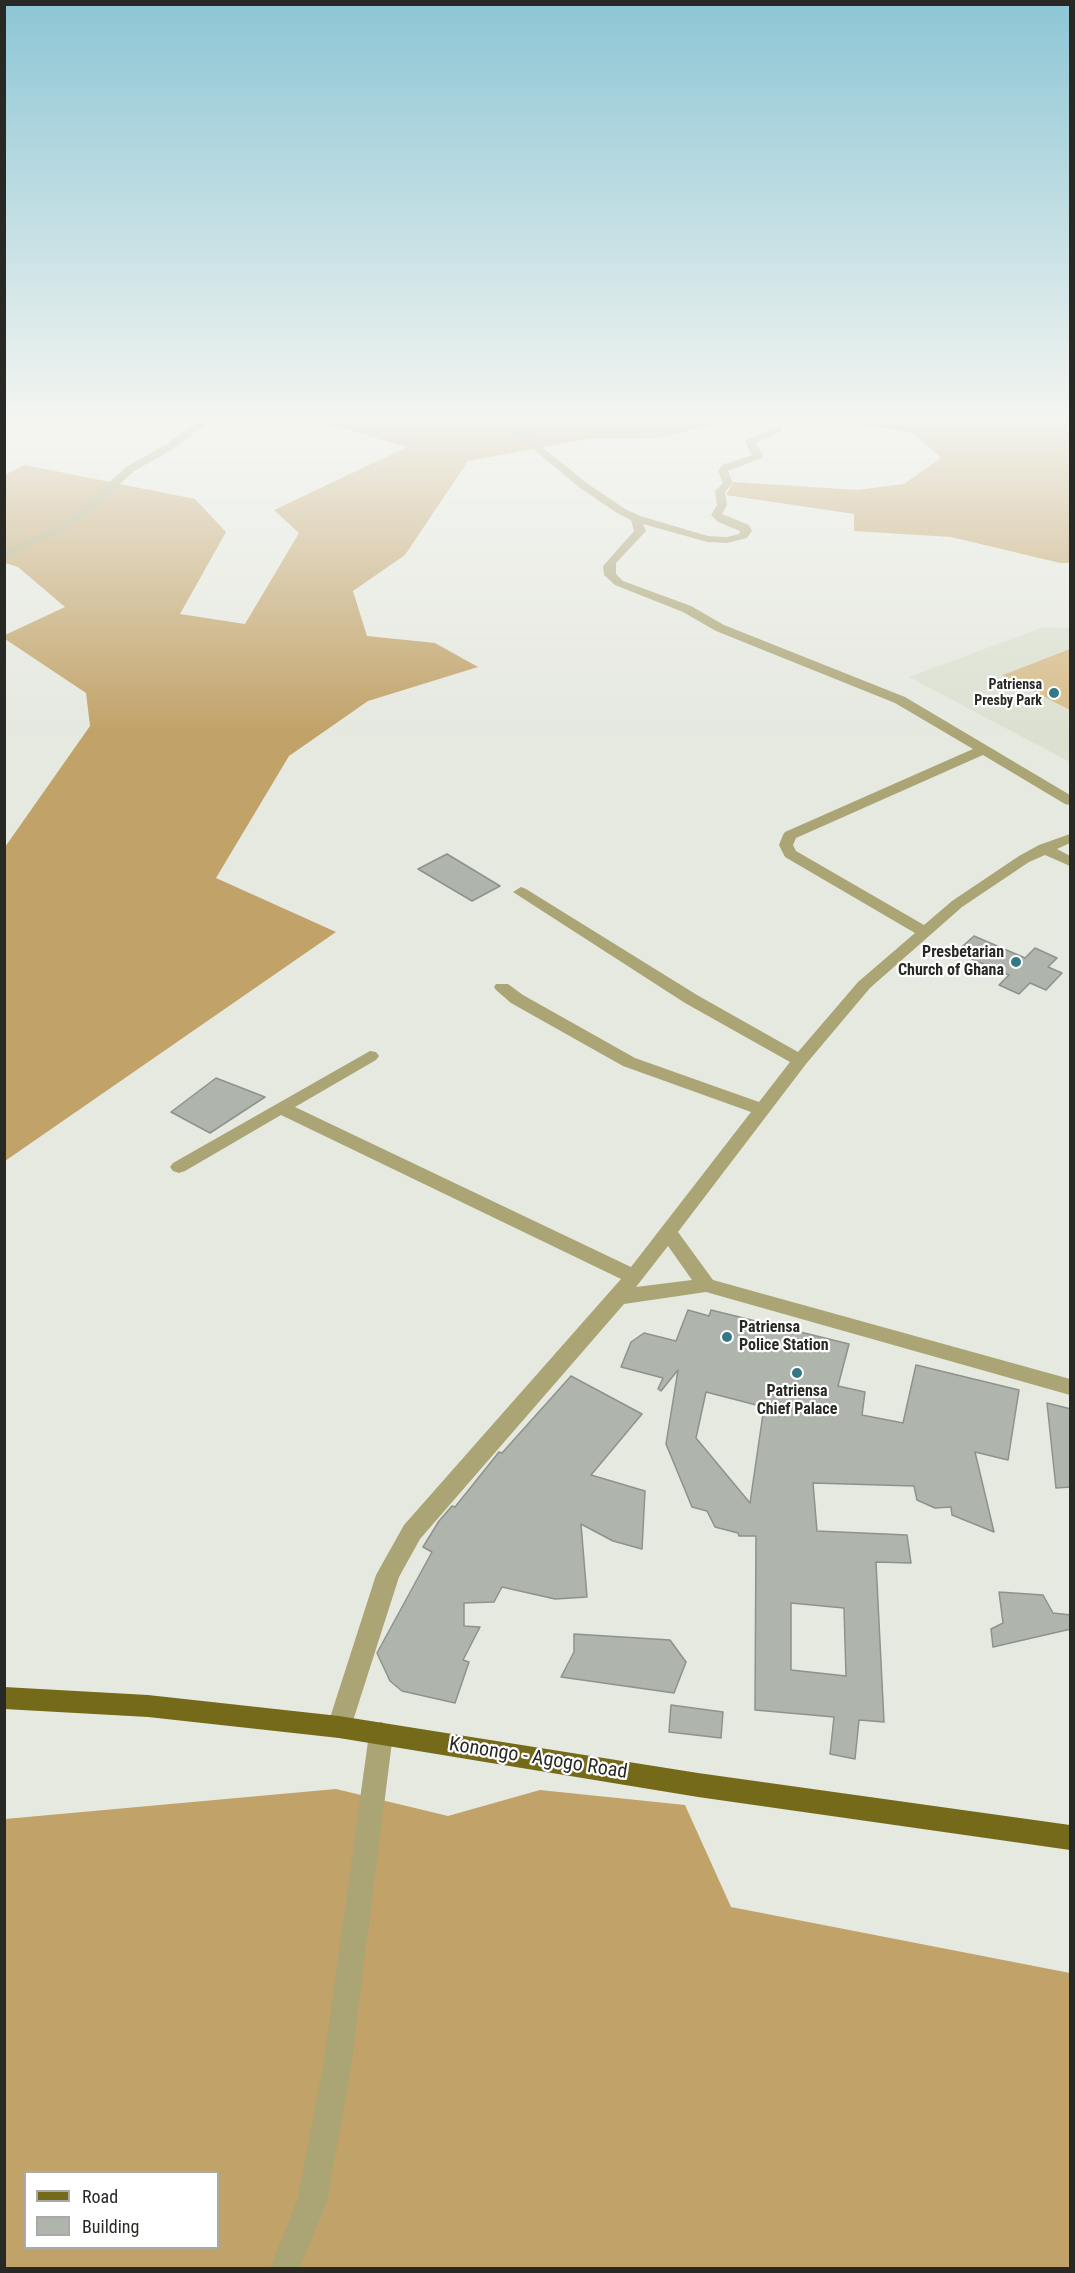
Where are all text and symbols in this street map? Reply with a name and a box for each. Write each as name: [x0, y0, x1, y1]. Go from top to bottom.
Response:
place label: Patriensa Presby Park: [974, 677, 1042, 710]
marker: Patriensa Presby Park: [1047, 686, 1061, 700]
place label: Presbetarian Church of Ghana: [898, 943, 1004, 981]
marker: Presbetarian Church of Ghana: [1009, 955, 1023, 969]
place label: Patriensa Police Station: [739, 1318, 829, 1356]
marker: Patriensa Police Station: [720, 1330, 734, 1344]
marker: Patriensa Chief Palace: [790, 1366, 804, 1380]
place label: Patriensa Chief Palace: [757, 1382, 837, 1420]
street label: Konongo - Agogo Road: [447, 1733, 629, 1785]
legend: [24, 2171, 219, 2249]
text: Road: [82, 2186, 118, 2207]
text: Building: [82, 2216, 139, 2237]

